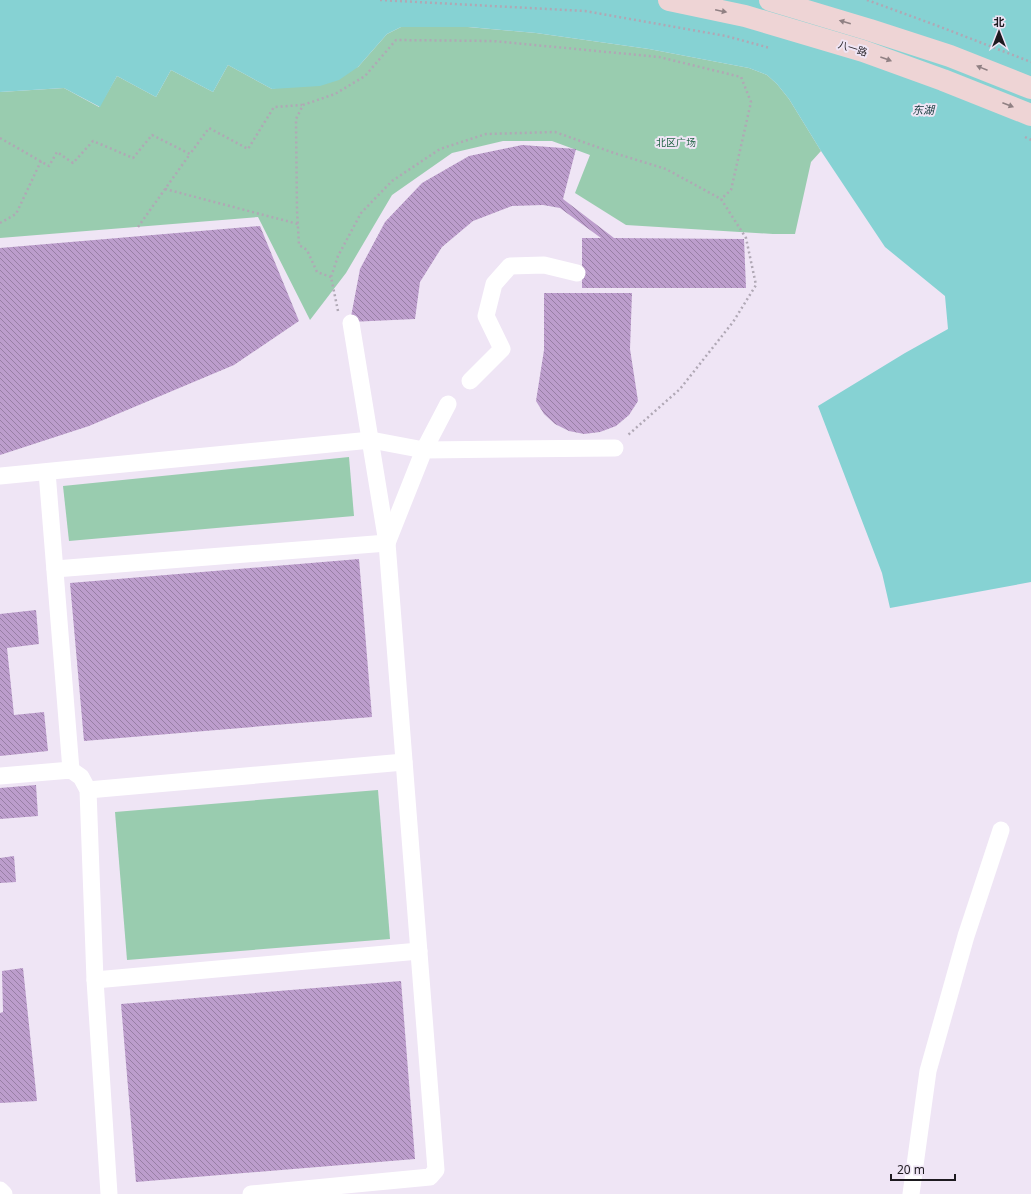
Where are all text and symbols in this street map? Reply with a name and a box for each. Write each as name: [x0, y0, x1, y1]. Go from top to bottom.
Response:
one-way arrow: [715, 9, 727, 15]
north arrow: [979, 12, 1019, 52]
text: 北: [994, 14, 1005, 29]
one-way arrow: [839, 19, 851, 25]
street label: 八一路: [837, 37, 869, 59]
one-way arrow: [881, 57, 893, 63]
one-way arrow: [975, 65, 987, 71]
water label: 东湖: [912, 102, 936, 117]
one-way arrow: [1002, 103, 1014, 109]
park label: 北区广场: [656, 135, 696, 149]
scale bar: [891, 1156, 955, 1182]
text: 20 m: [897, 1161, 925, 1178]

